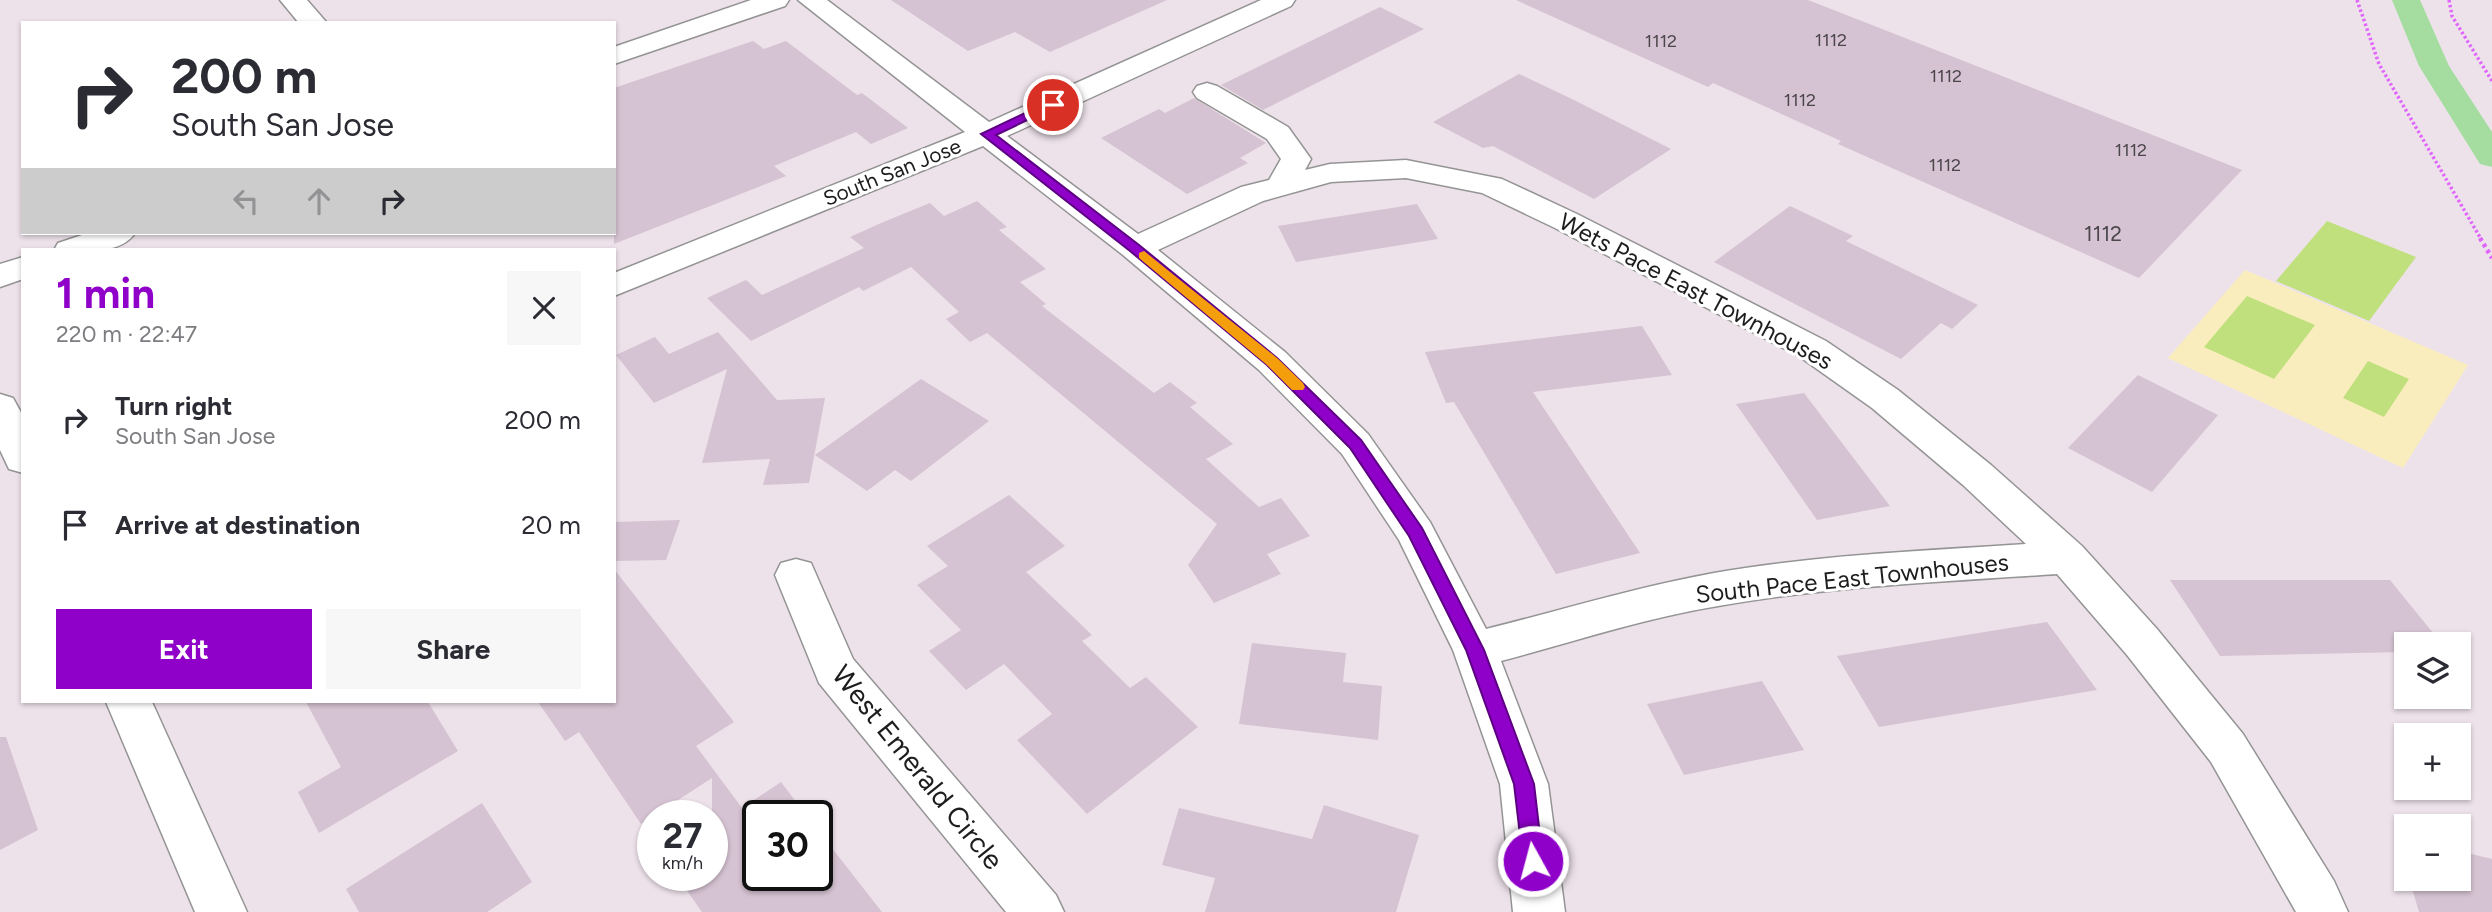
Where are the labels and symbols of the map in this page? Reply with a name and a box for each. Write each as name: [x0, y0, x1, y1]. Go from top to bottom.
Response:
house number: 1112: [1815, 29, 1847, 51]
house number: 1112: [1645, 30, 1677, 52]
house number: 1112: [1930, 65, 1962, 87]
pin: [1023, 75, 1083, 135]
house number: 1112: [1784, 89, 1816, 111]
street label: South San Jose: [819, 133, 965, 211]
house number: 1112: [2115, 139, 2147, 161]
house number: 1112: [1929, 154, 1961, 176]
street label: Wets Pace East Townhouses: [1554, 206, 1838, 376]
house number: 1112: [2084, 221, 2122, 246]
street label: South Pace East Townhouses: [1694, 547, 2010, 609]
street label: West Emerald Circle: [825, 658, 1011, 876]
speed limit sign: 30: [742, 800, 833, 891]
position arrow: [1496, 824, 1570, 898]

